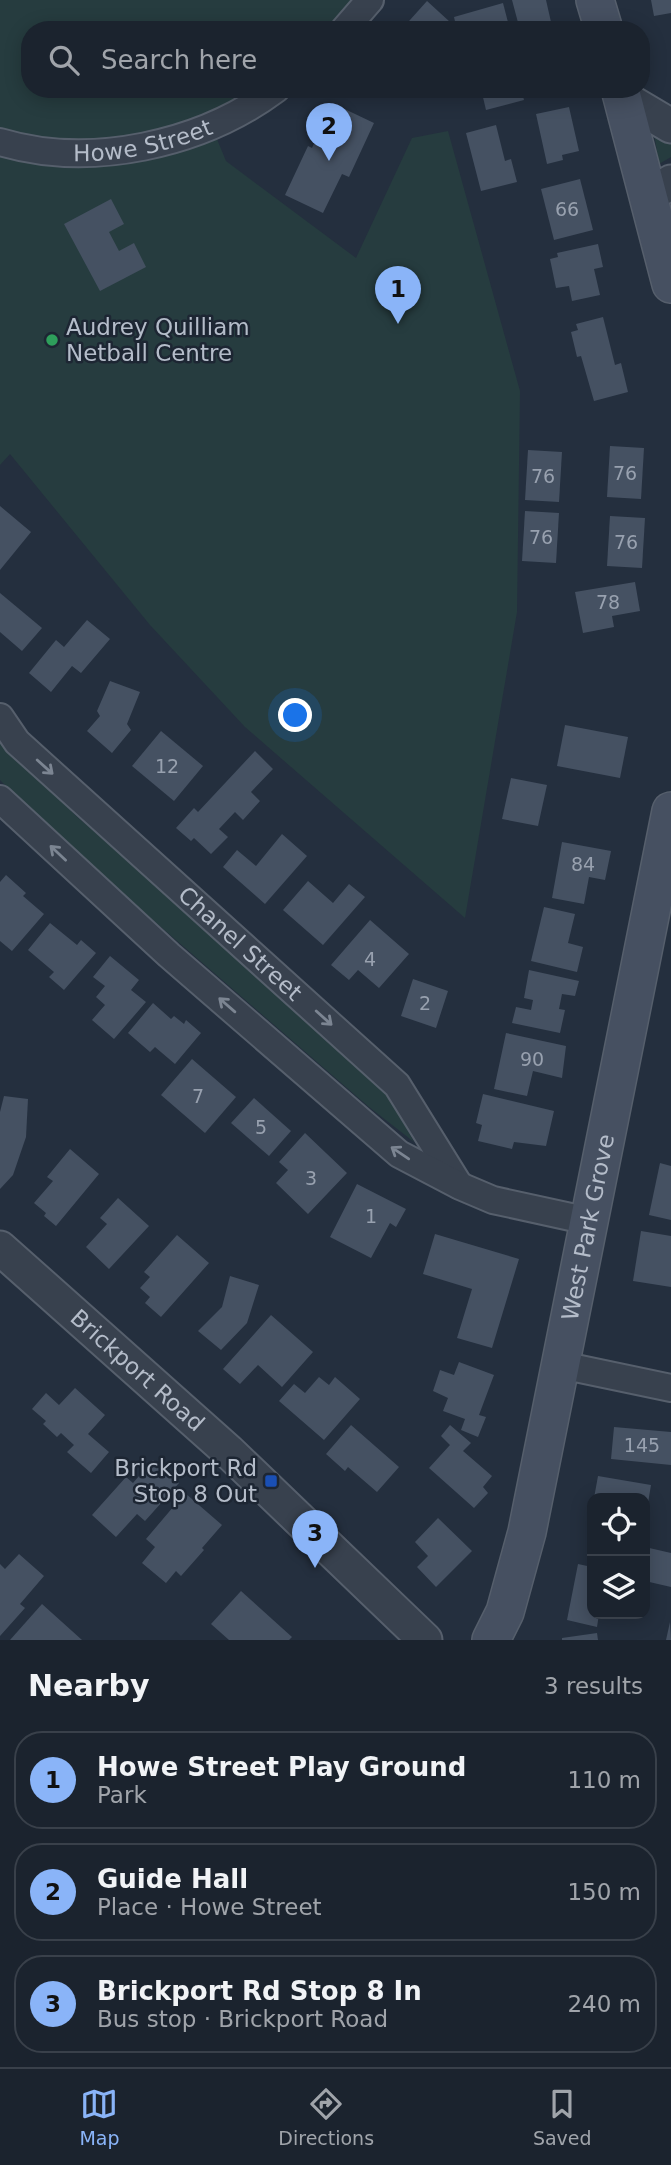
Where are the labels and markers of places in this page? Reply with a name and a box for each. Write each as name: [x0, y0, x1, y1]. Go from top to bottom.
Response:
pin: 2: [306, 103, 352, 161]
pin: 1: [375, 266, 421, 324]
place label: Audrey Quilliam Netball Centre: [66, 314, 250, 366]
marker: Audrey Quilliam Netball Centre: [44, 332, 60, 348]
place label: Brickport Rd Stop 8 Out: [114, 1455, 257, 1507]
marker: Brickport Rd Stop 8 Out: [263, 1473, 279, 1489]
pin: 3: [292, 1510, 338, 1568]

